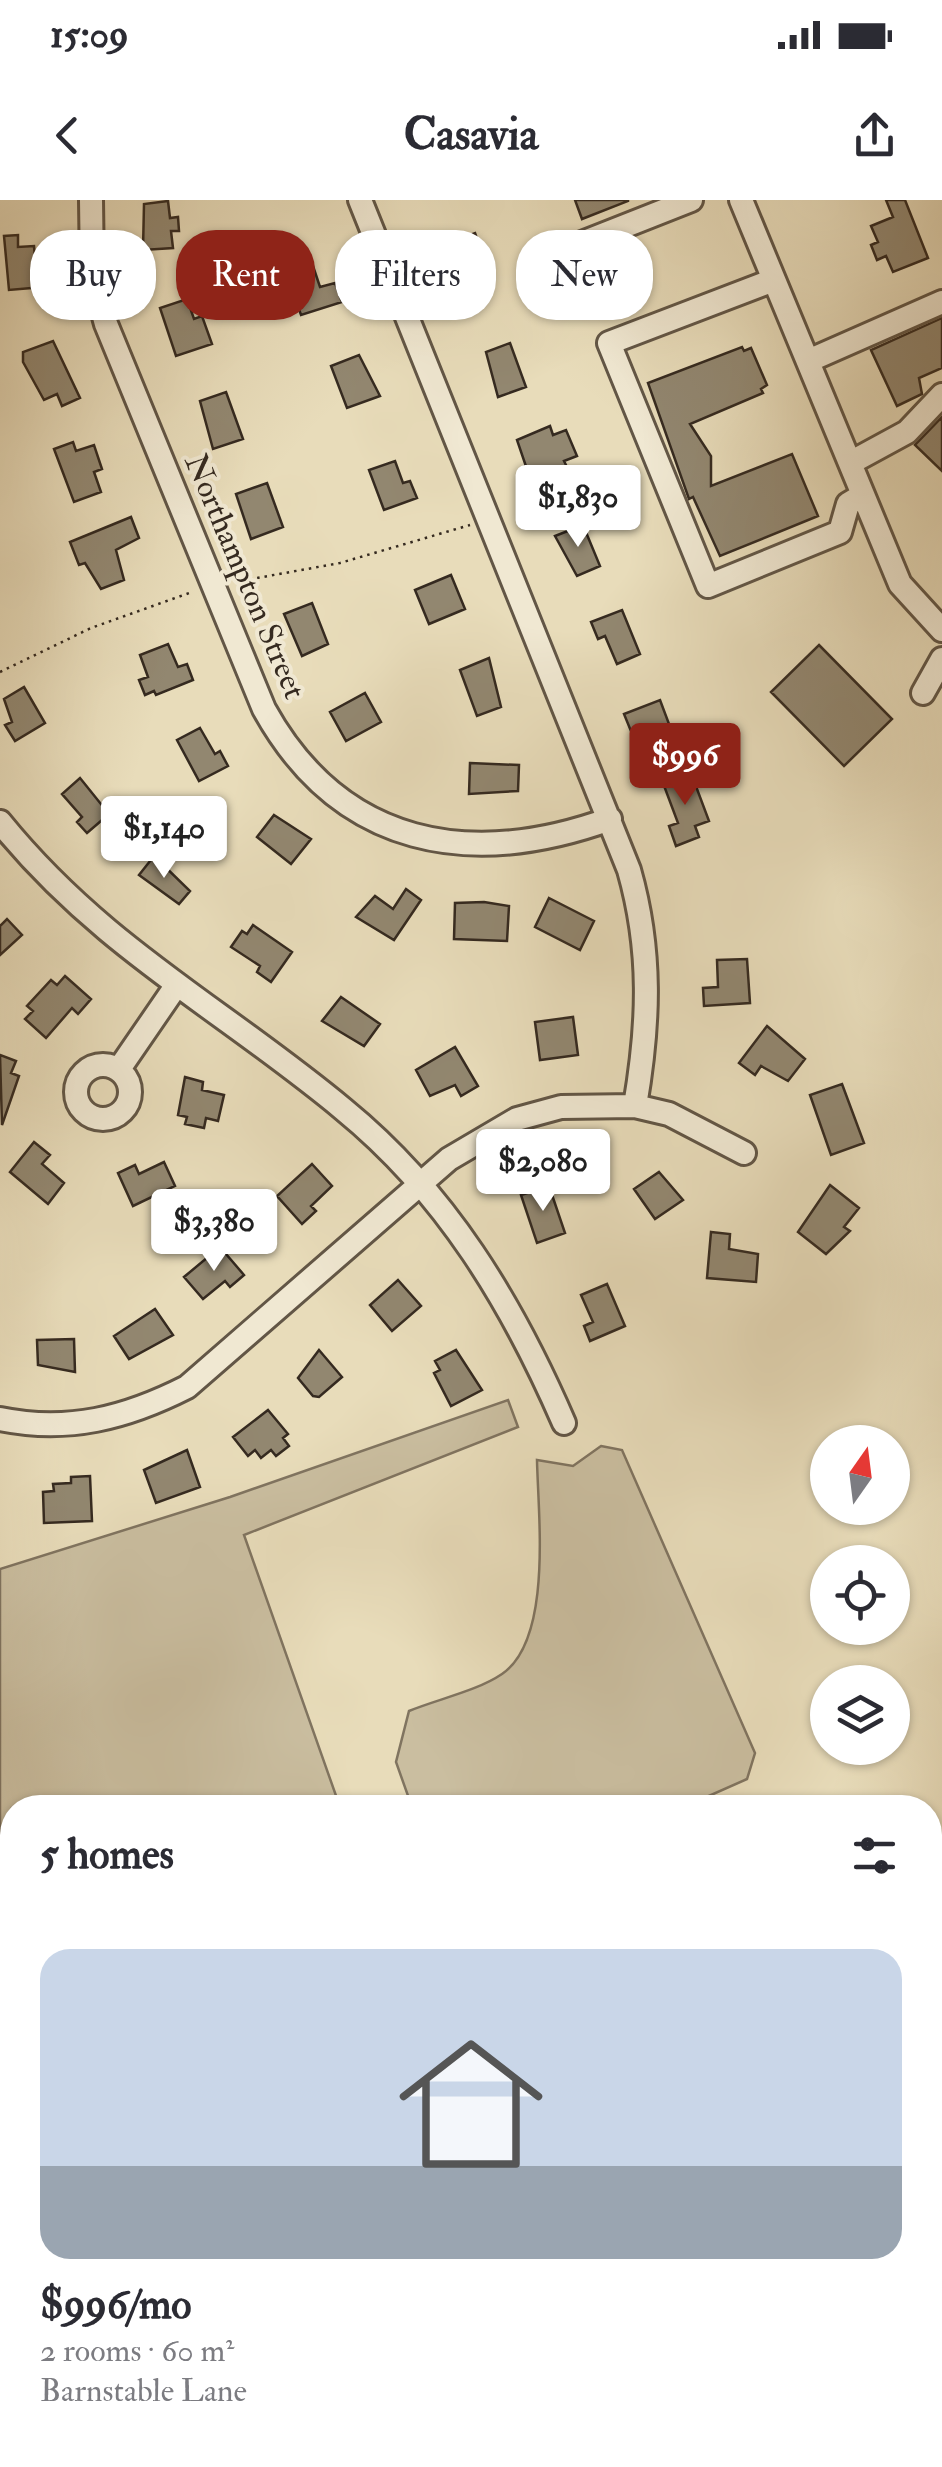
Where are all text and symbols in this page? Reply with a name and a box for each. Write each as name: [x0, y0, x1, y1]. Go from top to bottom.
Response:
text: 15:09: [50, 11, 129, 59]
text: Casavia: [404, 107, 538, 163]
icon: back: [40, 108, 95, 163]
icon: share: [847, 108, 902, 163]
chip: Buy: [30, 230, 156, 320]
chip: Rent: [176, 230, 315, 320]
chip: Filters: [335, 230, 496, 320]
chip: New: [516, 230, 653, 320]
street label: Northampton Street: [175, 448, 315, 705]
pin: $1,830: [497, 465, 659, 550]
text: $1,830: [538, 477, 618, 517]
pin: $996: [626, 723, 744, 808]
text: $996: [651, 735, 719, 775]
pin: $1,140: [83, 796, 245, 881]
text: $1,140: [123, 808, 205, 848]
pin: $2,080: [462, 1129, 624, 1214]
text: $2,080: [498, 1141, 588, 1181]
pin: $3,380: [133, 1189, 295, 1274]
text: $3,380: [173, 1201, 255, 1241]
north arrow: [810, 1425, 910, 1525]
map controls: [810, 1425, 910, 1765]
button: locate: [810, 1545, 910, 1645]
button: layers: [810, 1665, 910, 1765]
icon: filters: [847, 1828, 902, 1883]
text: 5 homes: [40, 1829, 174, 1881]
icon: home: [381, 2014, 561, 2194]
text: $996/mo: [40, 2279, 192, 2331]
text: 2 rooms · 60 m²: [40, 2331, 234, 2371]
text: Barnstable Lane: [40, 2371, 247, 2411]

